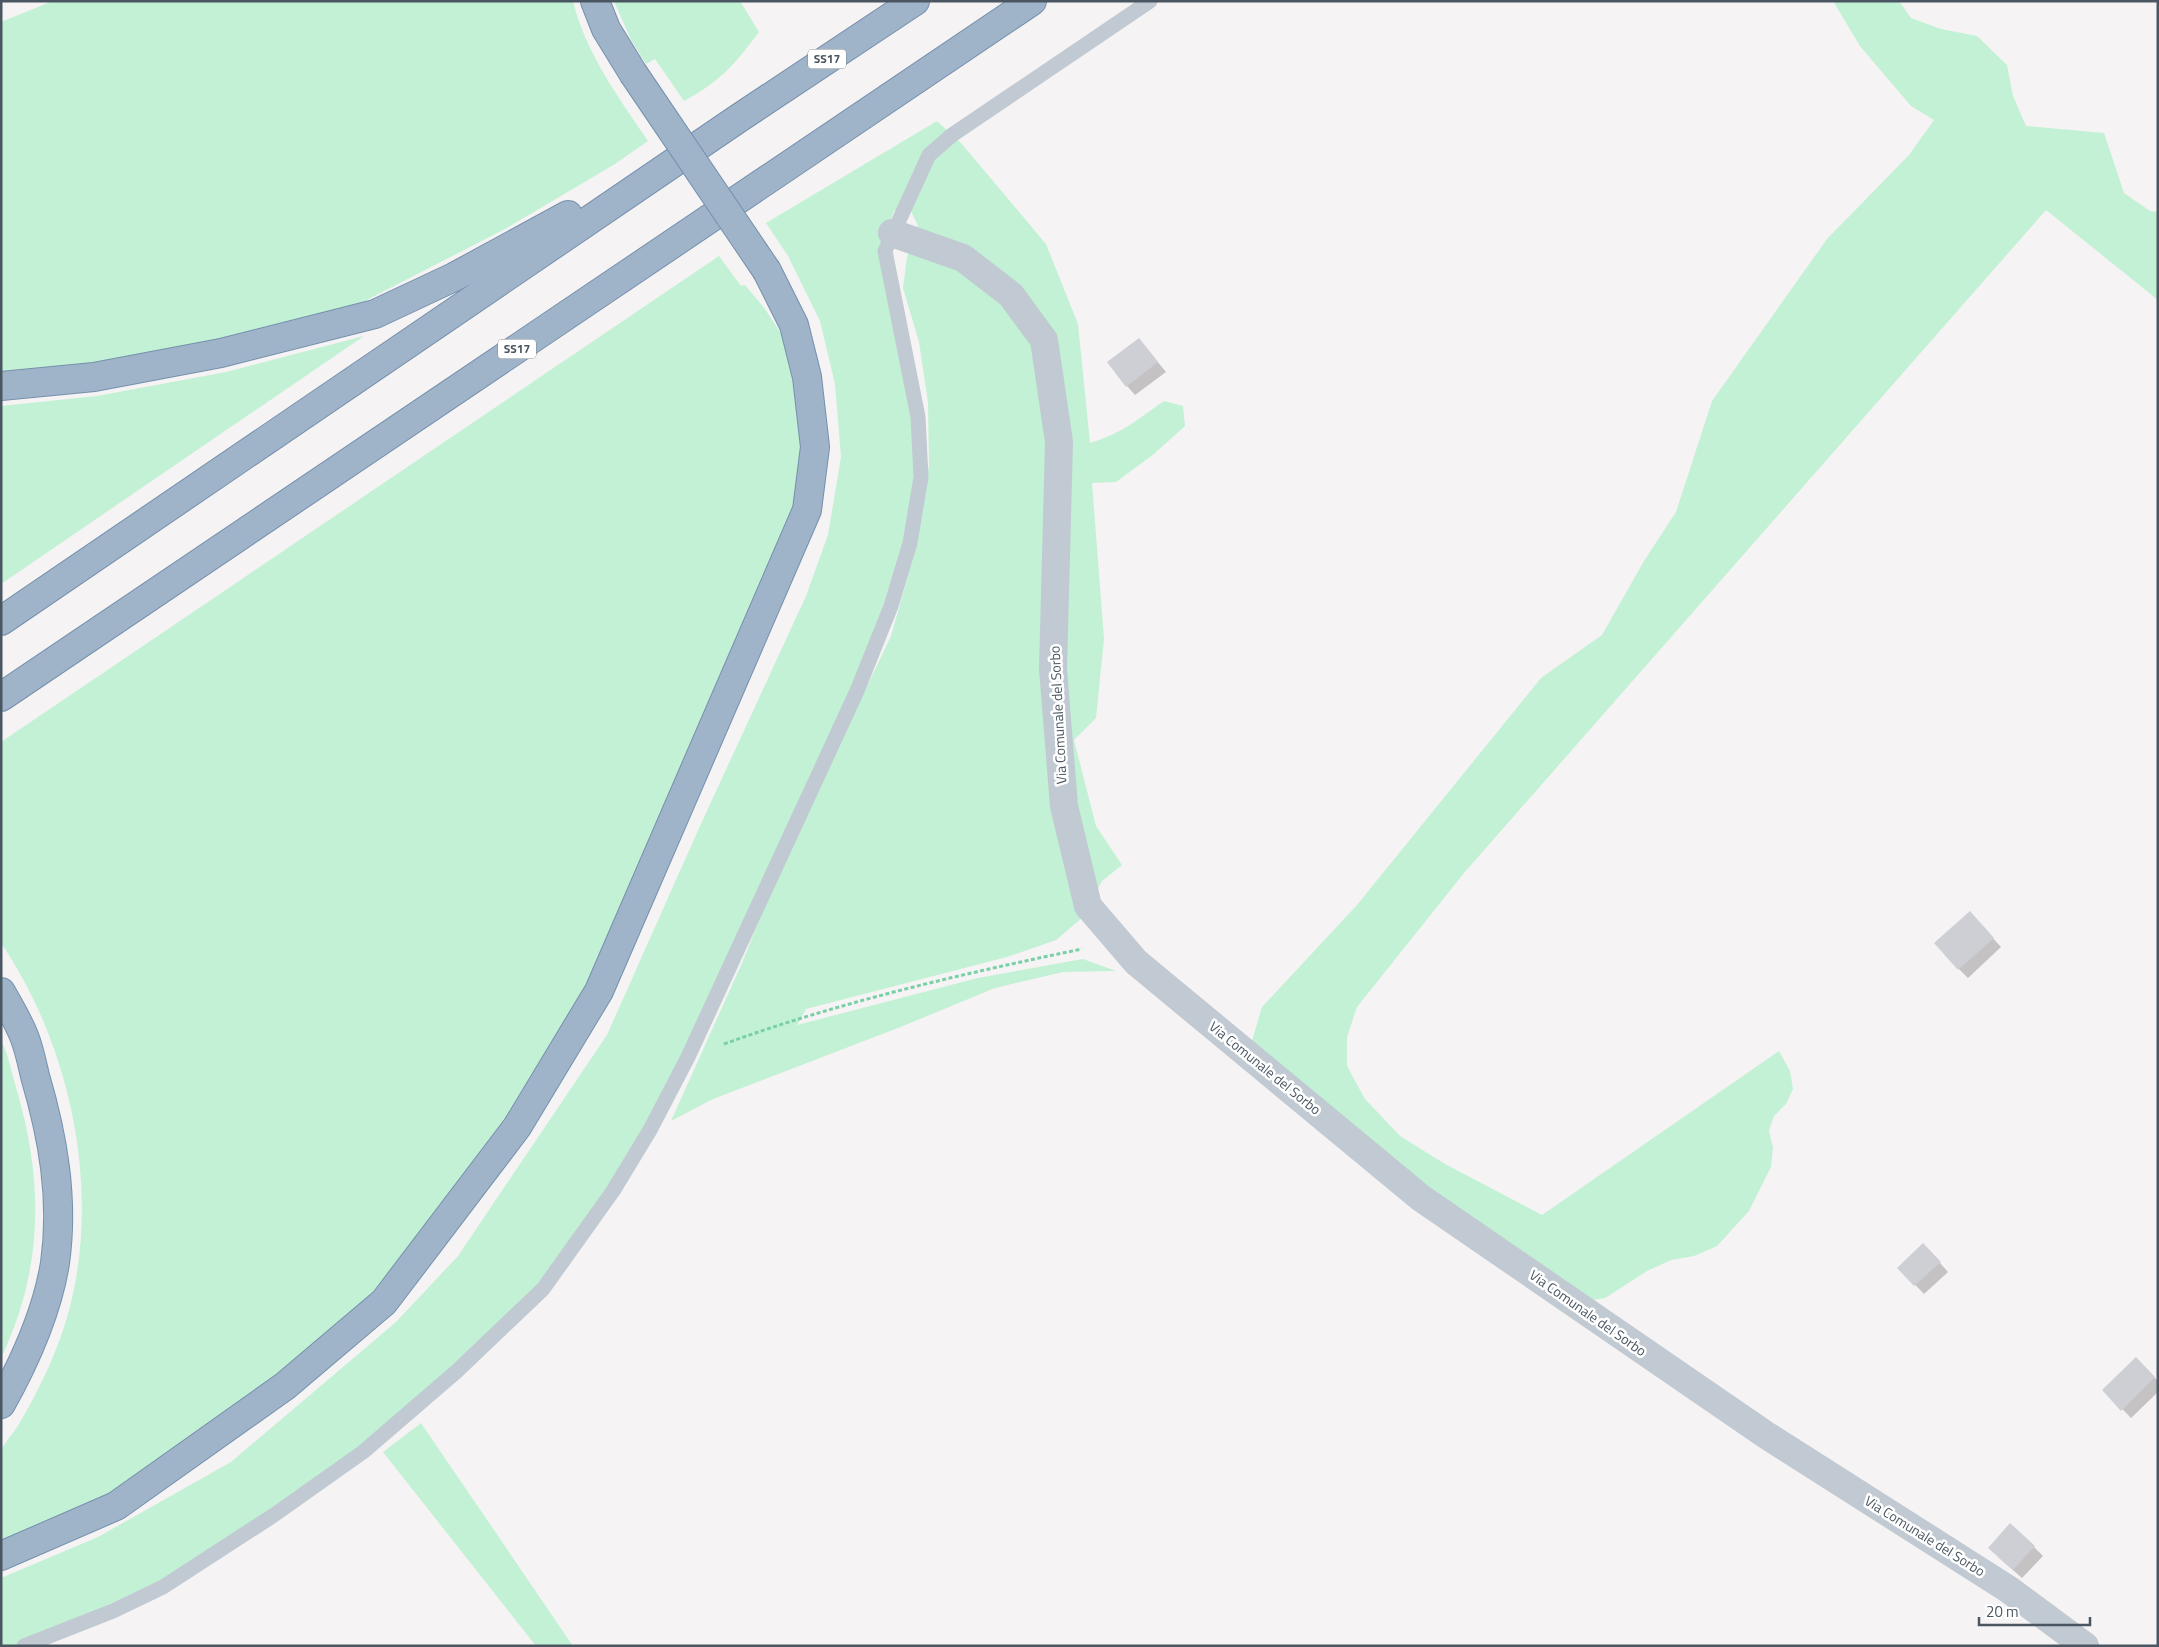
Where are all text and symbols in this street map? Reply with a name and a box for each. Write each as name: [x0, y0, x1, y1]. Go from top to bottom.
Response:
road number: SS17: [808, 50, 846, 68]
road number: SS17: [498, 339, 536, 358]
street label: Via Comunale del Sorbo: [1043, 645, 1072, 785]
street label: Via Comunale del Sorbo: [1205, 1016, 1326, 1119]
street label: Via Comunale del Sorbo: [1525, 1264, 1651, 1361]
street label: Via Comunale del Sorbo: [1861, 1490, 1990, 1581]
scale bar: [1979, 1594, 2090, 1626]
text: 20 m: [1986, 1600, 2019, 1623]

